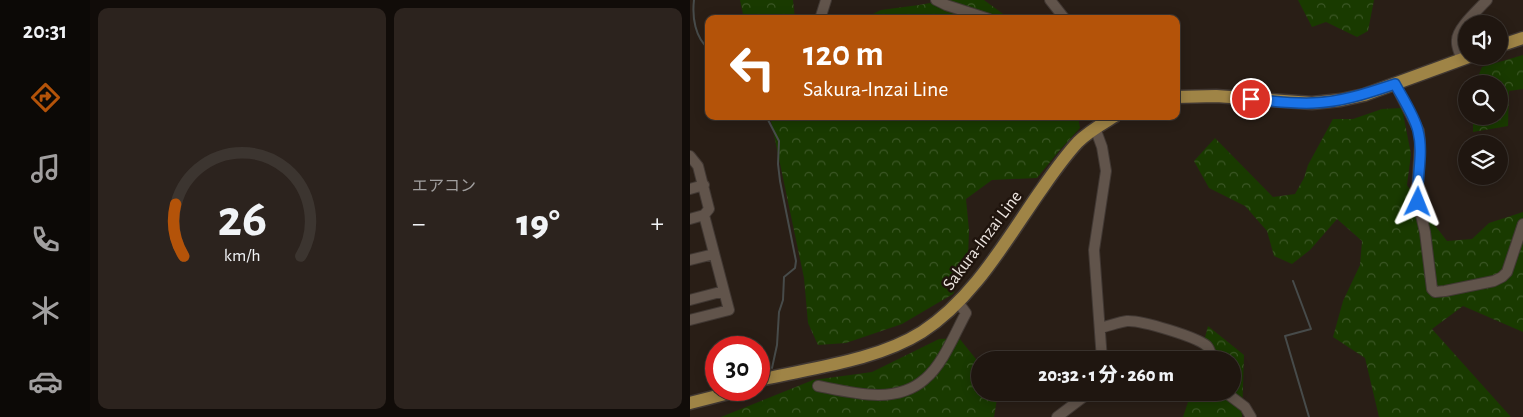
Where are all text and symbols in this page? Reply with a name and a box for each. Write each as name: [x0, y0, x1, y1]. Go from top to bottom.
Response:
map controls: [1458, 15, 1508, 185]
button: sound: [1458, 15, 1508, 65]
text: 20:31: [23, 20, 67, 42]
icon: left: [720, 35, 785, 100]
text: 120 m: [803, 37, 884, 72]
button: search: [1458, 75, 1508, 125]
text: Sakura-Inzai Line: [803, 78, 948, 100]
pin: [1230, 78, 1272, 120]
icon: directions: [28, 80, 63, 115]
icon: arrive: [1237, 85, 1265, 113]
button: layers: [1458, 135, 1508, 185]
icon: music: [28, 151, 63, 186]
position arrow: [1391, 175, 1443, 227]
text: エアコン: [412, 178, 476, 194]
street label: Sakura-Inzai Line: [940, 188, 1026, 294]
text: 26: [217, 193, 267, 245]
text: 19°: [516, 205, 560, 243]
text: −: [412, 210, 425, 238]
text: +: [651, 210, 664, 238]
icon: phone: [28, 222, 63, 257]
text: km/h: [224, 247, 260, 265]
icon: climate: [28, 293, 63, 328]
speed limit sign: 30: [705, 336, 770, 401]
icon: car: [28, 364, 63, 399]
text: 20:32 · 1 分 · 260 m: [1038, 366, 1174, 385]

